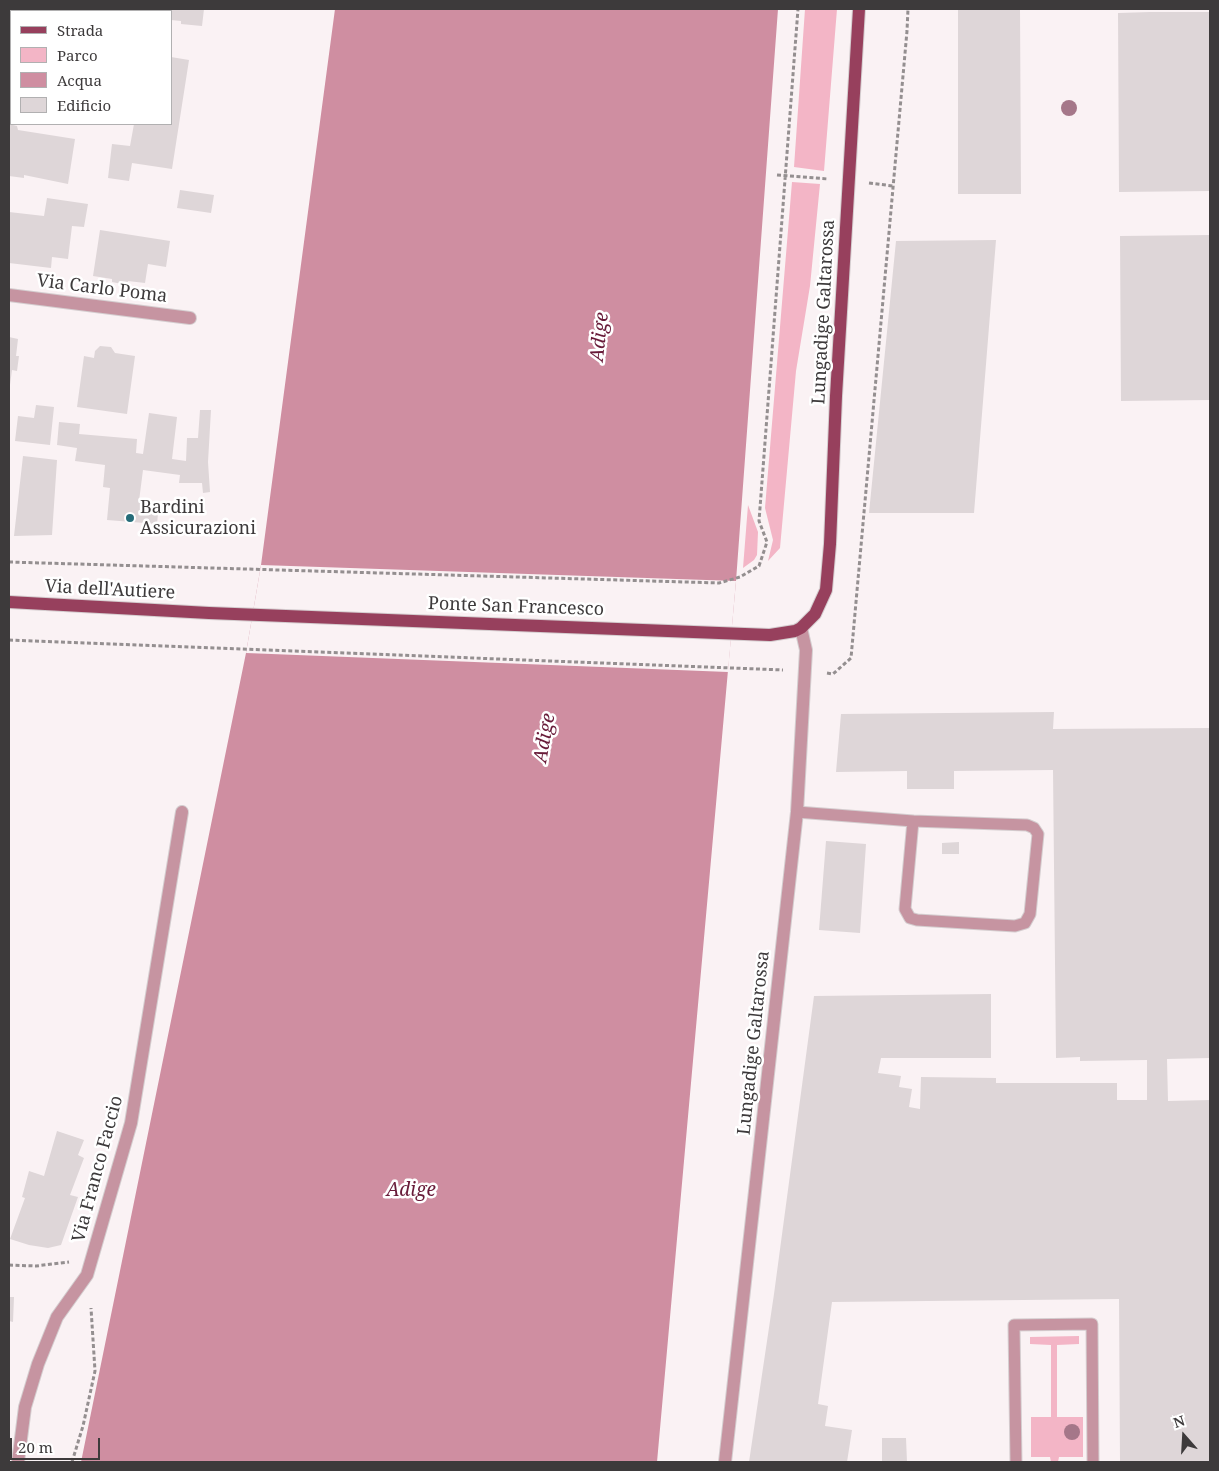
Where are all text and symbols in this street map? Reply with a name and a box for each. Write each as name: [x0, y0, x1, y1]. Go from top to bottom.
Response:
legend: [10, 10, 172, 125]
text: Strada: [57, 20, 103, 40]
text: Parco: [57, 45, 98, 65]
text: Acqua: [57, 70, 102, 90]
text: Edificio: [57, 95, 111, 115]
street label: Lungadige Galtarossa: [808, 219, 840, 405]
street label: Via Carlo Poma: [35, 270, 169, 308]
water label: Adige: [586, 311, 614, 363]
place label: Bardini Assicurazioni: [140, 497, 256, 540]
marker: Bardini Assicurazioni: [124, 512, 136, 524]
street label: Via dell'Autiere: [44, 576, 176, 604]
street label: Ponte San Francesco: [428, 593, 604, 621]
water label: Adige: [529, 712, 561, 764]
street label: Lungadige Galtarossa: [734, 950, 774, 1136]
street label: Via Franco Faccio: [68, 1093, 128, 1245]
water label: Adige: [386, 1180, 436, 1202]
north arrow: [1159, 1411, 1209, 1461]
text: N: [1171, 1411, 1187, 1432]
scale bar: [12, 1428, 102, 1460]
text: 20 m: [18, 1437, 53, 1457]

